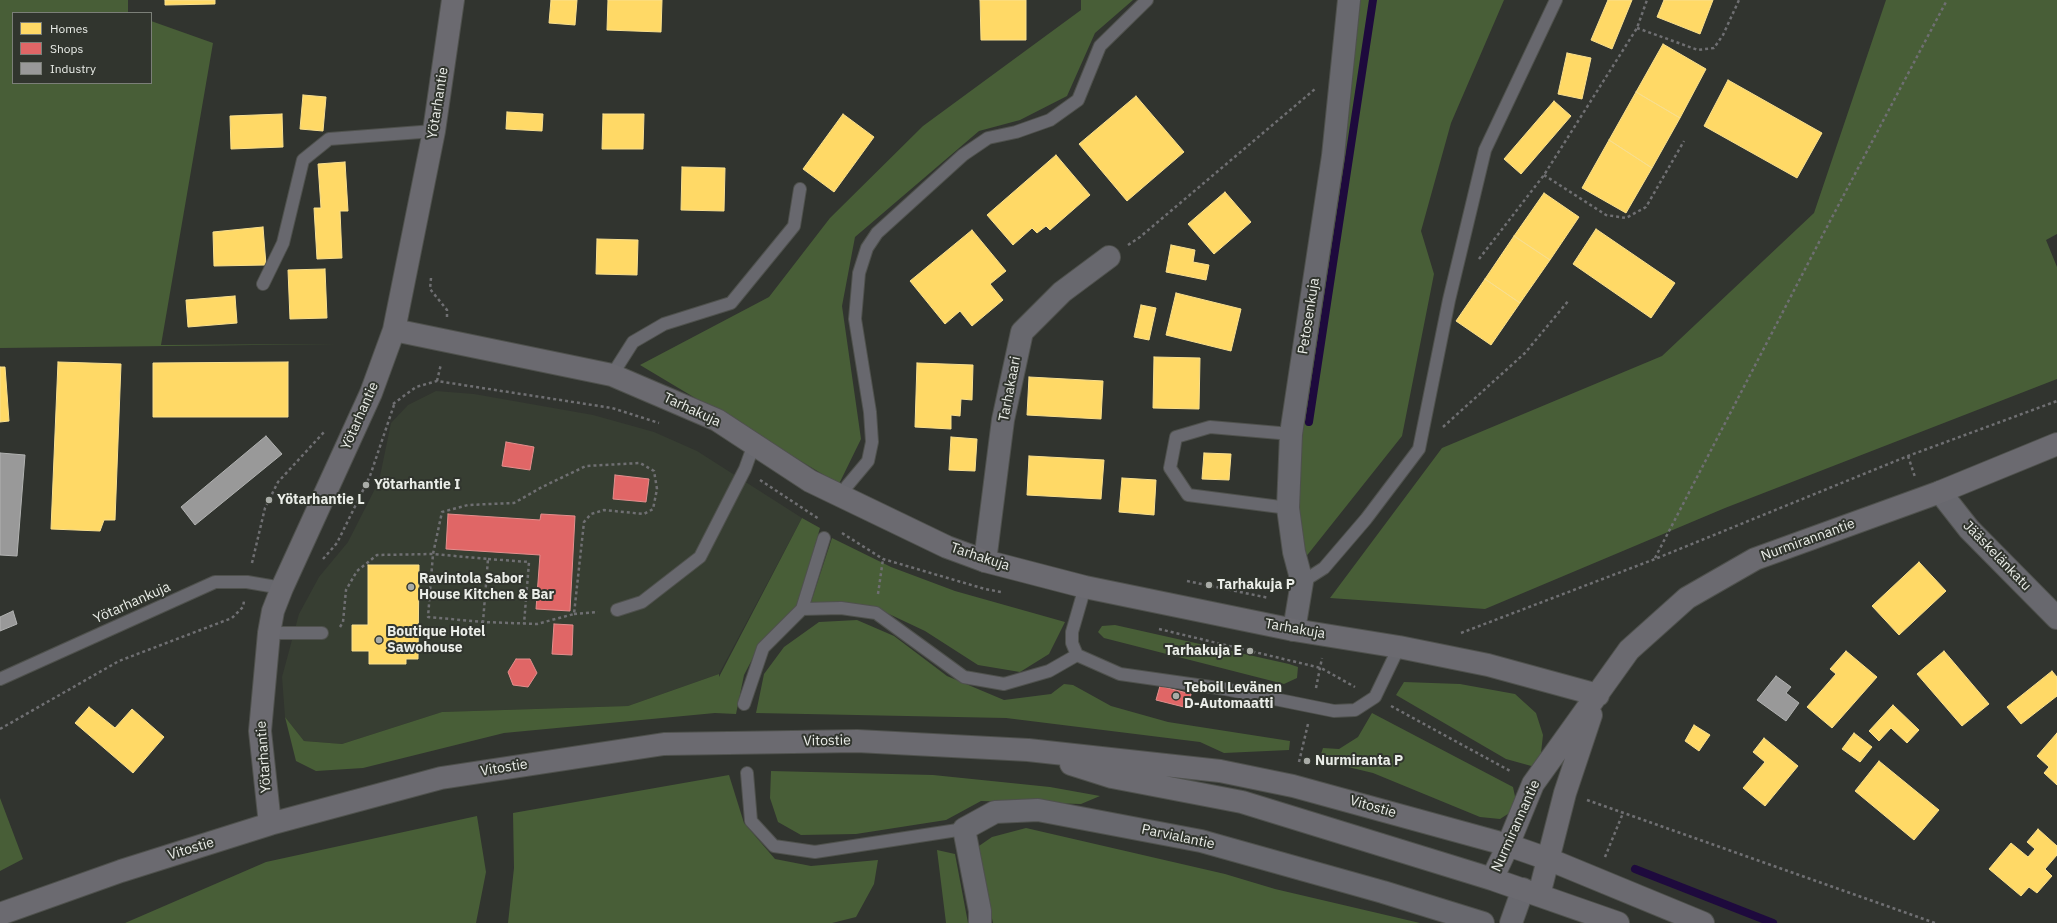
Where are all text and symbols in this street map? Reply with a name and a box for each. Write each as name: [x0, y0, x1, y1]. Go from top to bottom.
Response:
legend: [12, 12, 152, 84]
text: Homes: [50, 21, 88, 36]
text: Shops: [50, 41, 83, 56]
text: Industry: [50, 61, 96, 76]
street label: Yötarhantie: [424, 66, 452, 140]
street label: Petosenkuja: [1295, 277, 1323, 355]
street label: Tarhakaari: [995, 355, 1025, 423]
street label: Yötarhantie: [338, 379, 382, 453]
street label: Tarhakuja: [661, 389, 723, 431]
place label: Yötarhantie I: [374, 477, 460, 493]
marker: Yötarhantie I: [361, 480, 371, 490]
place label: Yötarhantie L: [277, 492, 365, 508]
marker: Yötarhantie L: [264, 495, 274, 505]
street label: Nurmirannantie: [1759, 515, 1857, 565]
street label: Jääskelänkatu: [1959, 518, 2035, 594]
street label: Tarhakuja: [948, 540, 1012, 574]
place label: Ravintola Sabor House Kitchen & Bar: [419, 571, 554, 604]
place label: Tarhakuja P: [1217, 577, 1295, 593]
street label: Yötarhankuja: [91, 579, 173, 627]
marker: Tarhakuja P: [1204, 580, 1214, 590]
marker: Ravintola Sabor House Kitchen & Bar: [406, 582, 416, 592]
street label: Tarhakuja: [1263, 615, 1327, 643]
place label: Boutique Hotel Sawohouse: [387, 624, 485, 656]
marker: Boutique Hotel Sawohouse: [374, 635, 384, 645]
place label: Tarhakuja E: [1165, 643, 1242, 659]
marker: Tarhakuja E: [1245, 646, 1255, 656]
place label: Teboil Levänen D-Automaatti: [1184, 680, 1282, 712]
marker: Teboil Levänen D-Automaatti: [1171, 691, 1181, 701]
street label: Yötarhantie: [253, 720, 275, 794]
street label: Vitostie: [803, 732, 851, 750]
place label: Nurmiranta P: [1315, 753, 1403, 769]
street label: Vitostie: [479, 756, 529, 780]
marker: Nurmiranta P: [1302, 756, 1312, 766]
street label: Nurmirannantie: [1488, 777, 1544, 875]
street label: Vitostie: [1348, 792, 1398, 822]
street label: Parvialantie: [1140, 821, 1216, 853]
street label: Vitostie: [166, 834, 216, 864]

